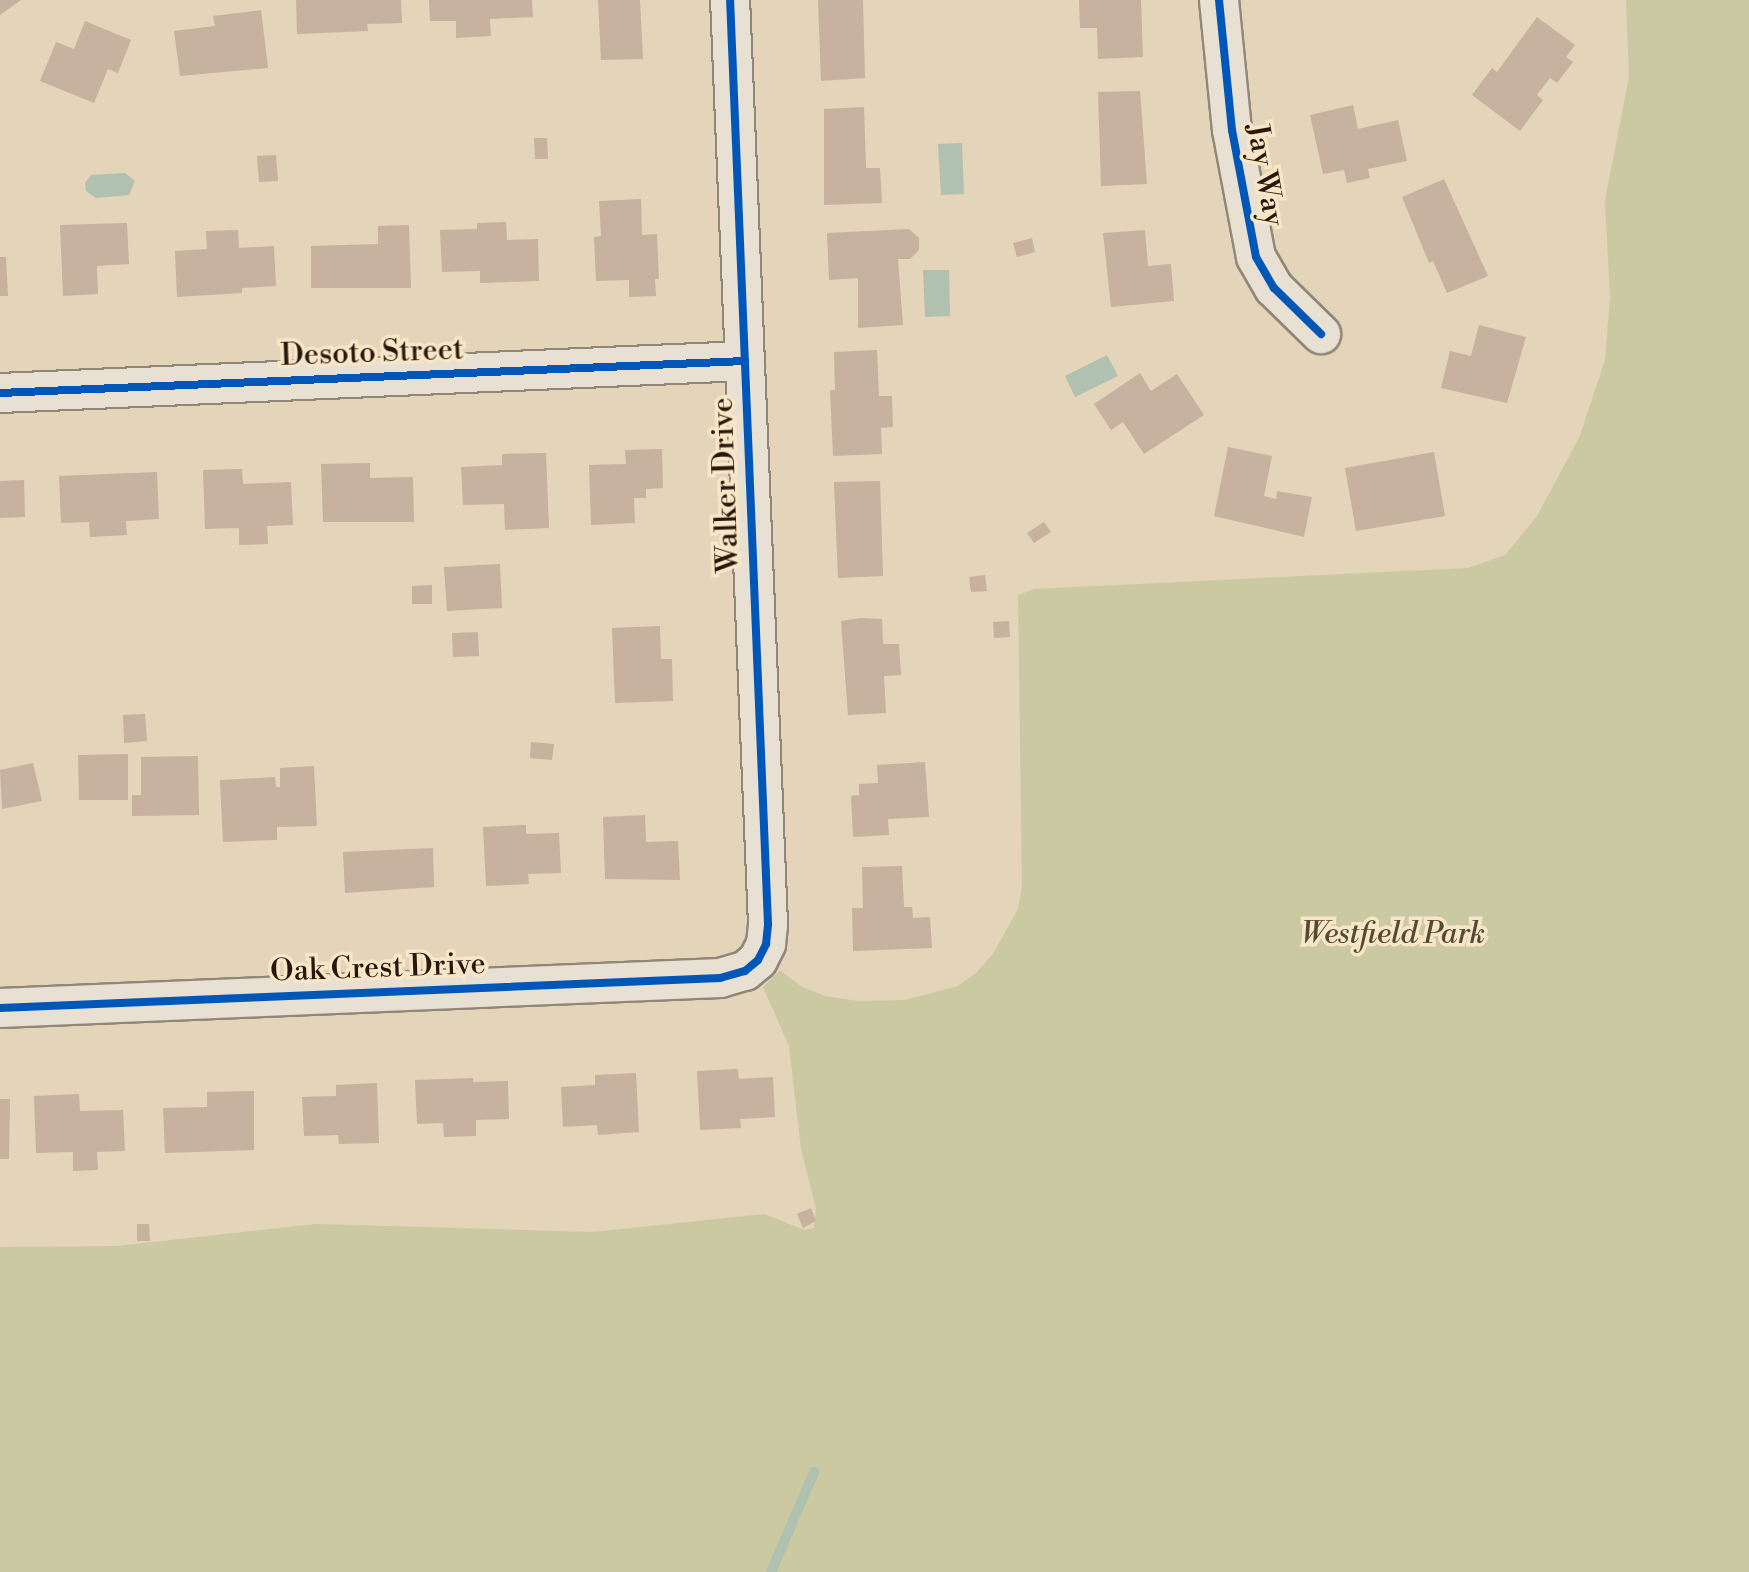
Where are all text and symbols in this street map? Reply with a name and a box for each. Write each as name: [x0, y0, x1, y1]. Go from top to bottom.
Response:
street label: Jay Way: [1238, 121, 1292, 229]
street label: Desoto Street: [280, 332, 464, 374]
street label: Walker Drive: [705, 397, 747, 573]
park label: Westfield Park: [1301, 916, 1485, 952]
street label: Oak Crest Drive: [270, 946, 486, 990]

